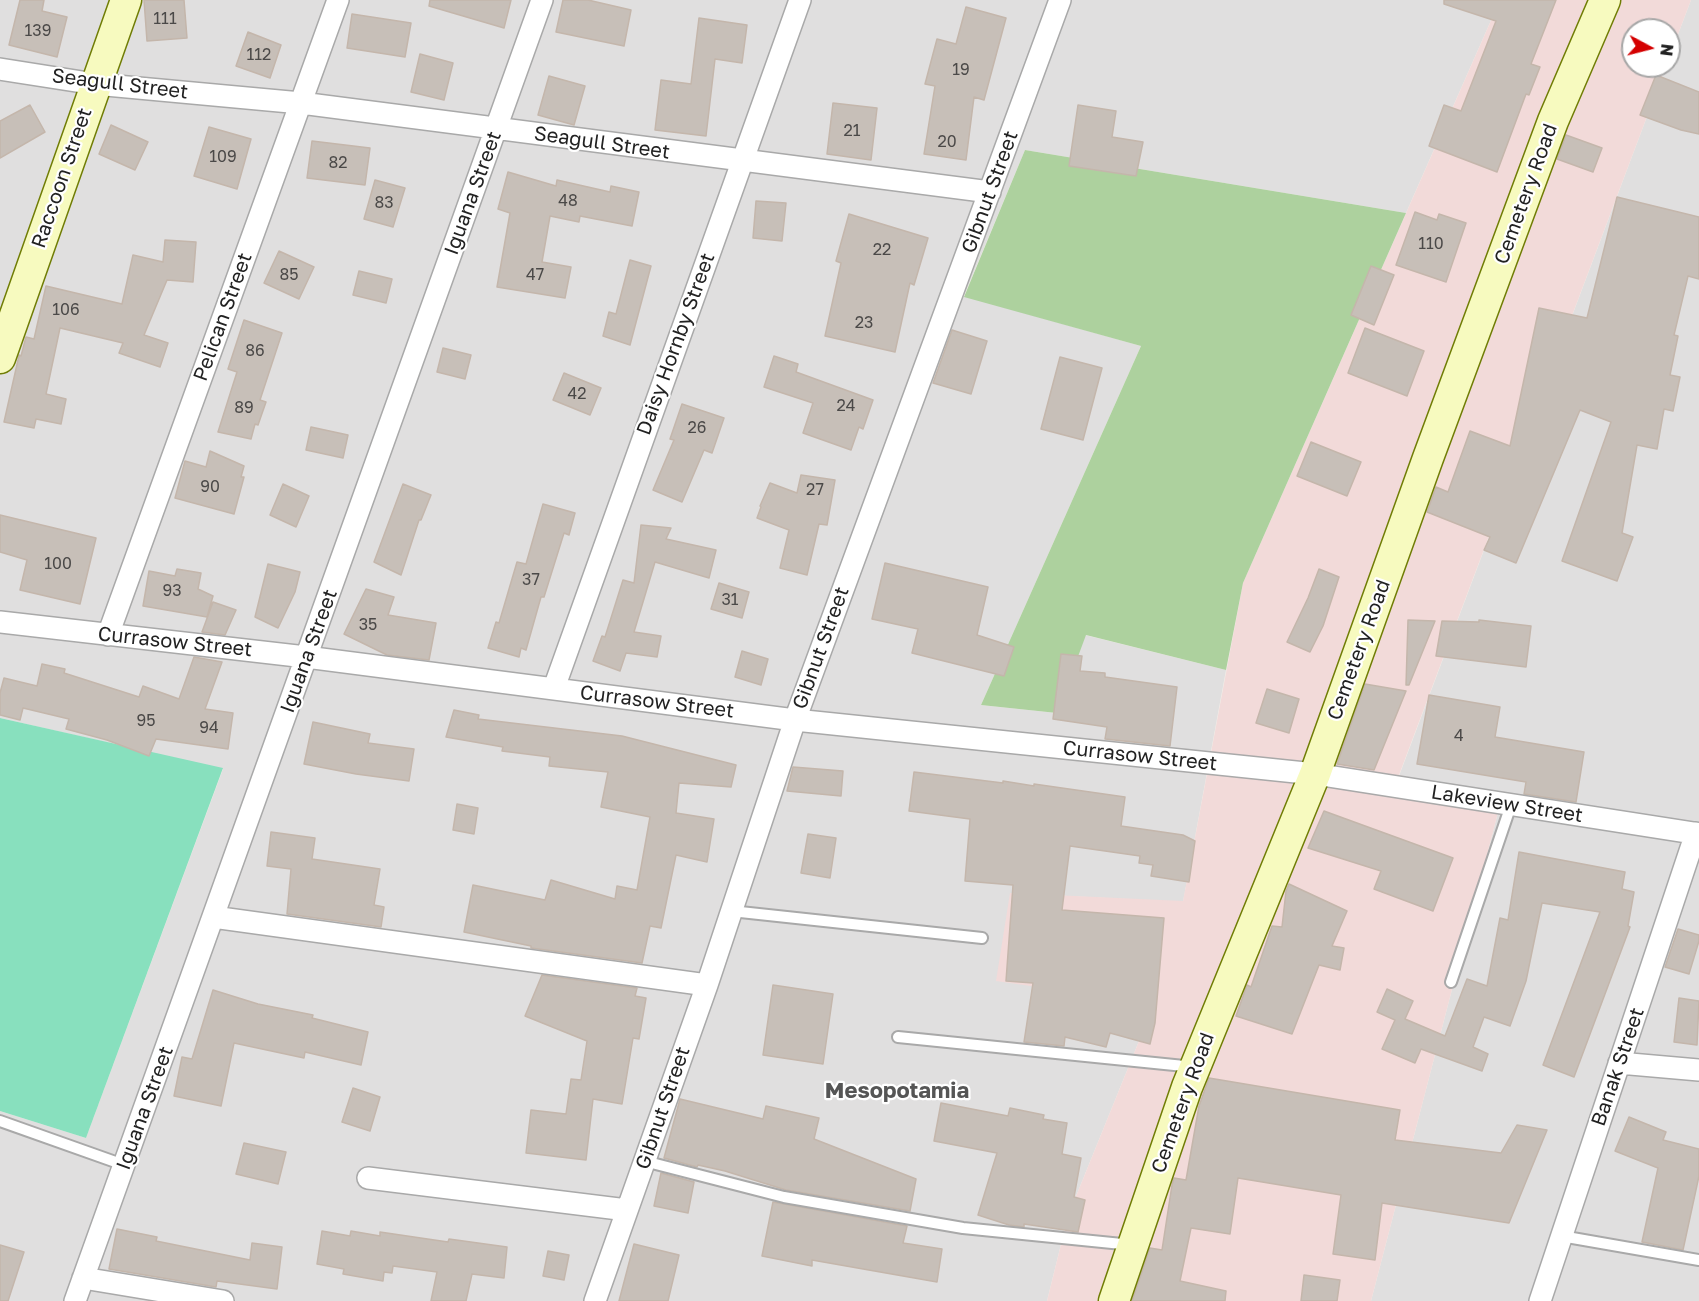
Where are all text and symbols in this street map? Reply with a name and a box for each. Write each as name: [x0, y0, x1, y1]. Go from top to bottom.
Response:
house number: 111: [153, 9, 177, 29]
north arrow: [1621, 18, 1681, 78]
house number: 139: [25, 21, 51, 41]
text: N: [1656, 43, 1678, 57]
house number: 112: [247, 45, 271, 65]
house number: 19: [952, 60, 970, 80]
street label: Seagull Street: [50, 64, 190, 104]
street label: Raccoon Street: [27, 105, 97, 251]
street label: Cemetery Road: [1489, 120, 1563, 268]
house number: 21: [843, 121, 861, 141]
street label: Seagull Street: [532, 122, 672, 164]
street label: Iguana Street: [440, 128, 506, 258]
street label: Gibnut Street: [957, 128, 1023, 256]
house number: 20: [937, 132, 957, 152]
house number: 109: [209, 147, 237, 167]
house number: 82: [328, 153, 348, 173]
house number: 48: [558, 191, 578, 211]
house number: 83: [374, 193, 394, 213]
house number: 110: [1418, 234, 1444, 254]
house number: 22: [873, 240, 891, 260]
street label: Pelican Street: [189, 249, 257, 385]
street label: Daisy Hornby Street: [632, 250, 720, 438]
house number: 85: [279, 265, 299, 285]
house number: 47: [526, 265, 544, 285]
house number: 106: [52, 300, 80, 320]
house number: 23: [855, 313, 873, 333]
house number: 86: [245, 341, 265, 361]
house number: 42: [567, 384, 587, 404]
house number: 24: [836, 396, 856, 416]
house number: 89: [234, 398, 254, 418]
house number: 26: [688, 418, 706, 438]
house number: 90: [200, 477, 220, 497]
house number: 27: [806, 480, 824, 500]
house number: 100: [44, 554, 72, 574]
house number: 37: [522, 570, 540, 590]
street label: Cemetery Road: [1322, 576, 1396, 724]
house number: 93: [162, 581, 182, 601]
street label: Gibnut Street: [788, 584, 854, 712]
street label: Iguana Street: [276, 586, 342, 716]
house number: 31: [721, 590, 739, 610]
house number: 35: [359, 615, 377, 635]
street label: Currasow Street: [97, 622, 253, 662]
street label: Currasow Street: [579, 681, 735, 723]
house number: 95: [137, 711, 155, 731]
house number: 94: [199, 718, 219, 738]
house number: 4: [1454, 726, 1464, 746]
street label: Currasow Street: [1062, 736, 1218, 776]
street label: Lakeview Street: [1429, 780, 1585, 828]
street label: Banak Street: [1587, 1005, 1649, 1129]
street label: Cemetery Road: [1146, 1029, 1220, 1177]
street label: Iguana Street: [112, 1043, 178, 1173]
street label: Gibnut Street: [631, 1043, 695, 1173]
district label: Mesopotamia: [825, 1078, 969, 1104]

